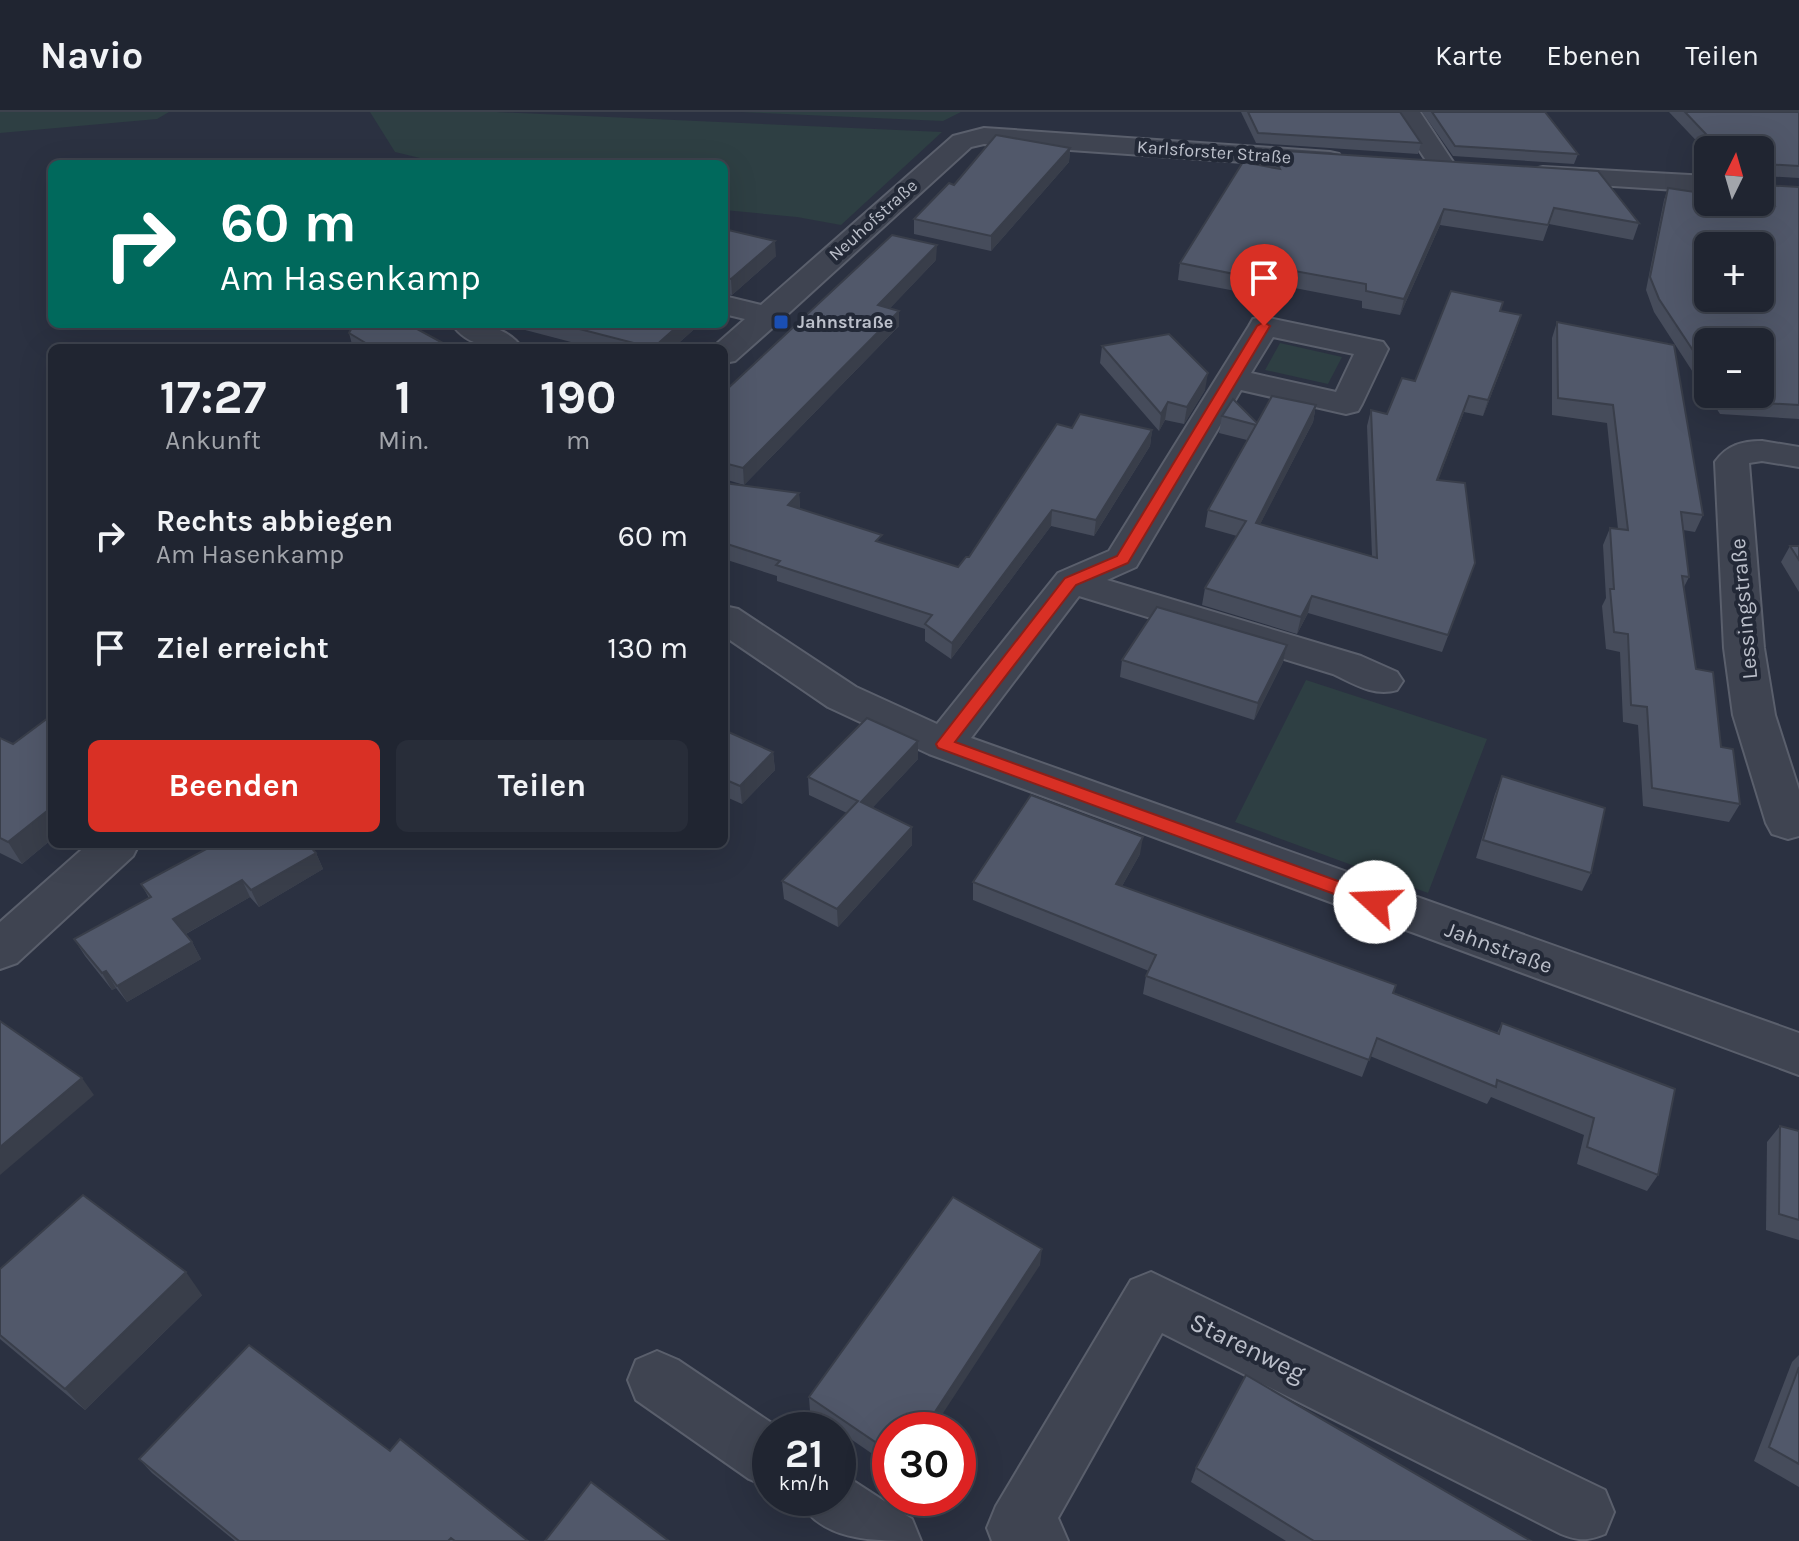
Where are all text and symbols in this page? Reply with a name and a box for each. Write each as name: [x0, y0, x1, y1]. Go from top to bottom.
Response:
text: Navio: [40, 33, 143, 78]
text: Karte: [1435, 39, 1502, 72]
text: Ebenen: [1546, 39, 1641, 72]
text: Teilen: [1685, 39, 1759, 72]
street label: Karlsforster Straße: [1136, 136, 1292, 168]
north arrow: [1694, 136, 1774, 216]
map controls: [1694, 136, 1774, 408]
street label: Neuhofstraße: [824, 174, 922, 266]
text: 60 m: [220, 190, 357, 255]
icon: right: [88, 192, 192, 296]
button: +: [1694, 232, 1774, 312]
pin: [1230, 244, 1298, 326]
icon: arrive: [1242, 256, 1286, 300]
text: Am Hasenkamp: [220, 257, 481, 299]
place label: Jahnstraße: [797, 311, 893, 333]
marker: Jahnstraße: [772, 313, 790, 331]
button: −: [1694, 328, 1774, 408]
text: 17:27: [160, 369, 266, 425]
text: 1: [394, 369, 412, 425]
text: 190: [540, 369, 616, 425]
text: Ankunft: [165, 425, 261, 456]
text: Min.: [378, 425, 428, 456]
text: m: [566, 425, 590, 456]
text: Rechts abbiegen: [156, 503, 393, 539]
icon: right: [88, 514, 132, 558]
text: 60 m: [618, 518, 688, 554]
street label: Lessingstraße: [1725, 537, 1763, 681]
text: Am Hasenkamp: [156, 539, 344, 570]
icon: arrive: [88, 626, 132, 670]
text: Ziel erreicht: [156, 630, 329, 666]
text: 130 m: [607, 630, 688, 666]
button: Beenden: [88, 740, 380, 832]
button: Teilen: [396, 740, 688, 832]
position arrow: [1333, 860, 1417, 944]
street label: Jahnstraße: [1441, 917, 1556, 979]
street label: Starenweg: [1185, 1306, 1311, 1389]
speed limit sign: 30: [872, 1412, 976, 1516]
text: 21: [785, 1430, 823, 1477]
text: km/h: [779, 1472, 829, 1495]

